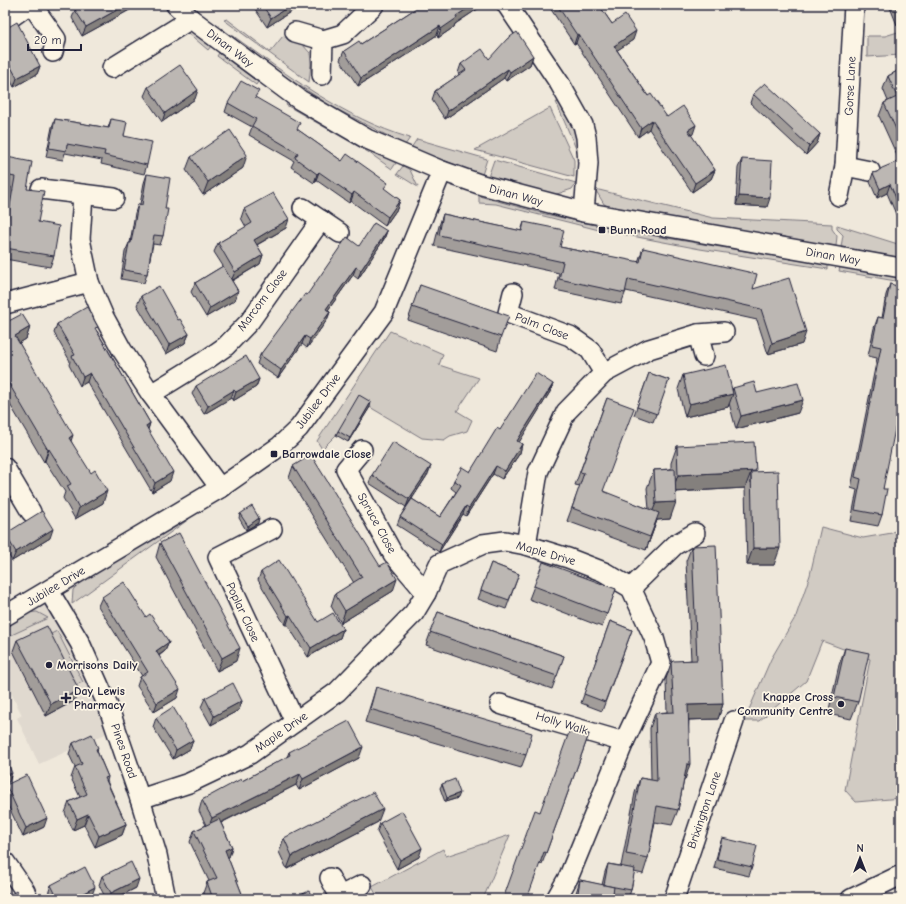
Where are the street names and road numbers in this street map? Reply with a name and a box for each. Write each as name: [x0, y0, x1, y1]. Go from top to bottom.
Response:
street label: Dinan Way: [204, 26, 257, 70]
street label: Gorse Lane: [841, 56, 859, 116]
street label: Dinan Way: [488, 181, 545, 209]
street label: Dinan Way: [805, 244, 862, 268]
street label: Marcom Close: [234, 266, 290, 334]
street label: Palm Close: [513, 309, 571, 343]
street label: Jubilee Drive: [293, 371, 343, 431]
street label: Spruce Close: [355, 490, 399, 556]
street label: Maple Drive: [515, 538, 577, 568]
street label: Jubilee Drive: [24, 563, 88, 609]
street label: Poplar Close: [223, 580, 263, 644]
street label: Holly Walk: [534, 708, 590, 738]
street label: Maple Drive: [252, 709, 310, 755]
street label: Pines Road: [108, 722, 140, 780]
street label: Brixington Lane: [684, 769, 724, 851]

